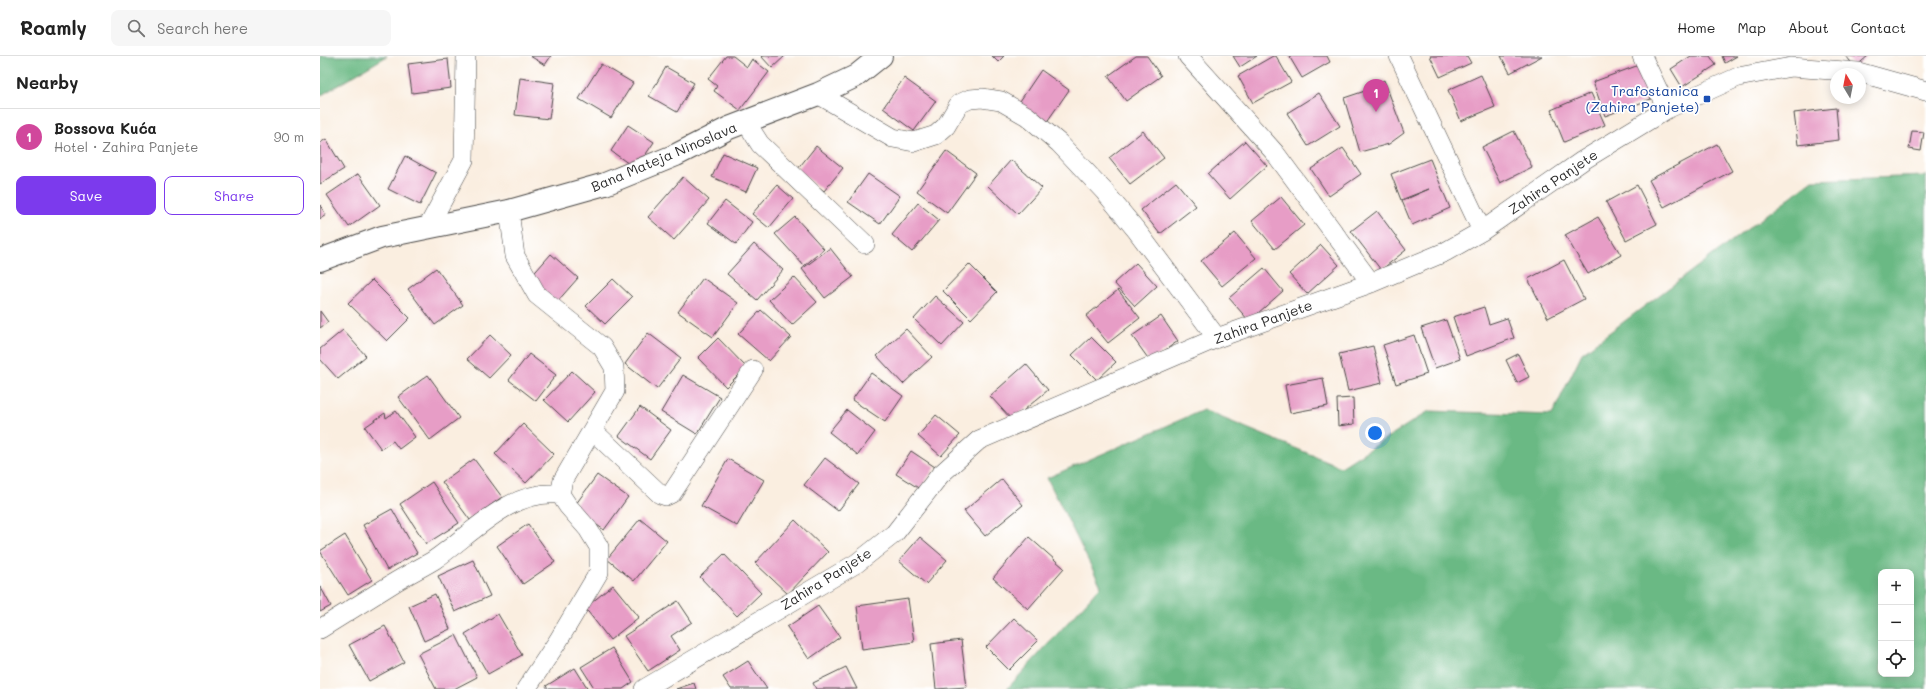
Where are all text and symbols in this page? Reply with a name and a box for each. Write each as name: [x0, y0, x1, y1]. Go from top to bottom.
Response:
search box: [111, 10, 391, 46]
text: Roamly: [20, 15, 87, 40]
icon: search: [125, 17, 147, 39]
text: Search here: [157, 18, 248, 38]
text: Home: [1677, 18, 1715, 37]
text: Map: [1737, 18, 1766, 37]
text: About: [1788, 18, 1829, 37]
text: Contact: [1851, 18, 1906, 37]
north arrow: [1830, 68, 1866, 104]
text: Nearby: [16, 71, 78, 93]
pin: 1: [1363, 79, 1389, 112]
place label: Trafostanica (Zahira Panjete): [1586, 81, 1699, 116]
marker: Trafostanica (Zahira Panjete): [1702, 94, 1712, 104]
street label: Bana Mateja Ninoslava: [588, 117, 740, 196]
text: Bossova Kuća: [54, 118, 157, 138]
text: 1: [26, 128, 32, 145]
text: 90 m: [274, 128, 304, 145]
text: Hotel · Zahira Panjete: [54, 138, 198, 155]
street label: Zahira Panjete: [1504, 145, 1601, 218]
button: Save: [16, 176, 156, 215]
button: Share: [164, 176, 304, 215]
street label: Zahira Panjete: [1211, 295, 1315, 348]
your location: [1365, 423, 1385, 443]
street label: Zahira Panjete: [777, 543, 875, 614]
map controls: [1878, 569, 1914, 677]
button: +: [1878, 569, 1914, 605]
button: −: [1878, 605, 1914, 641]
button: locate: [1878, 641, 1914, 677]

